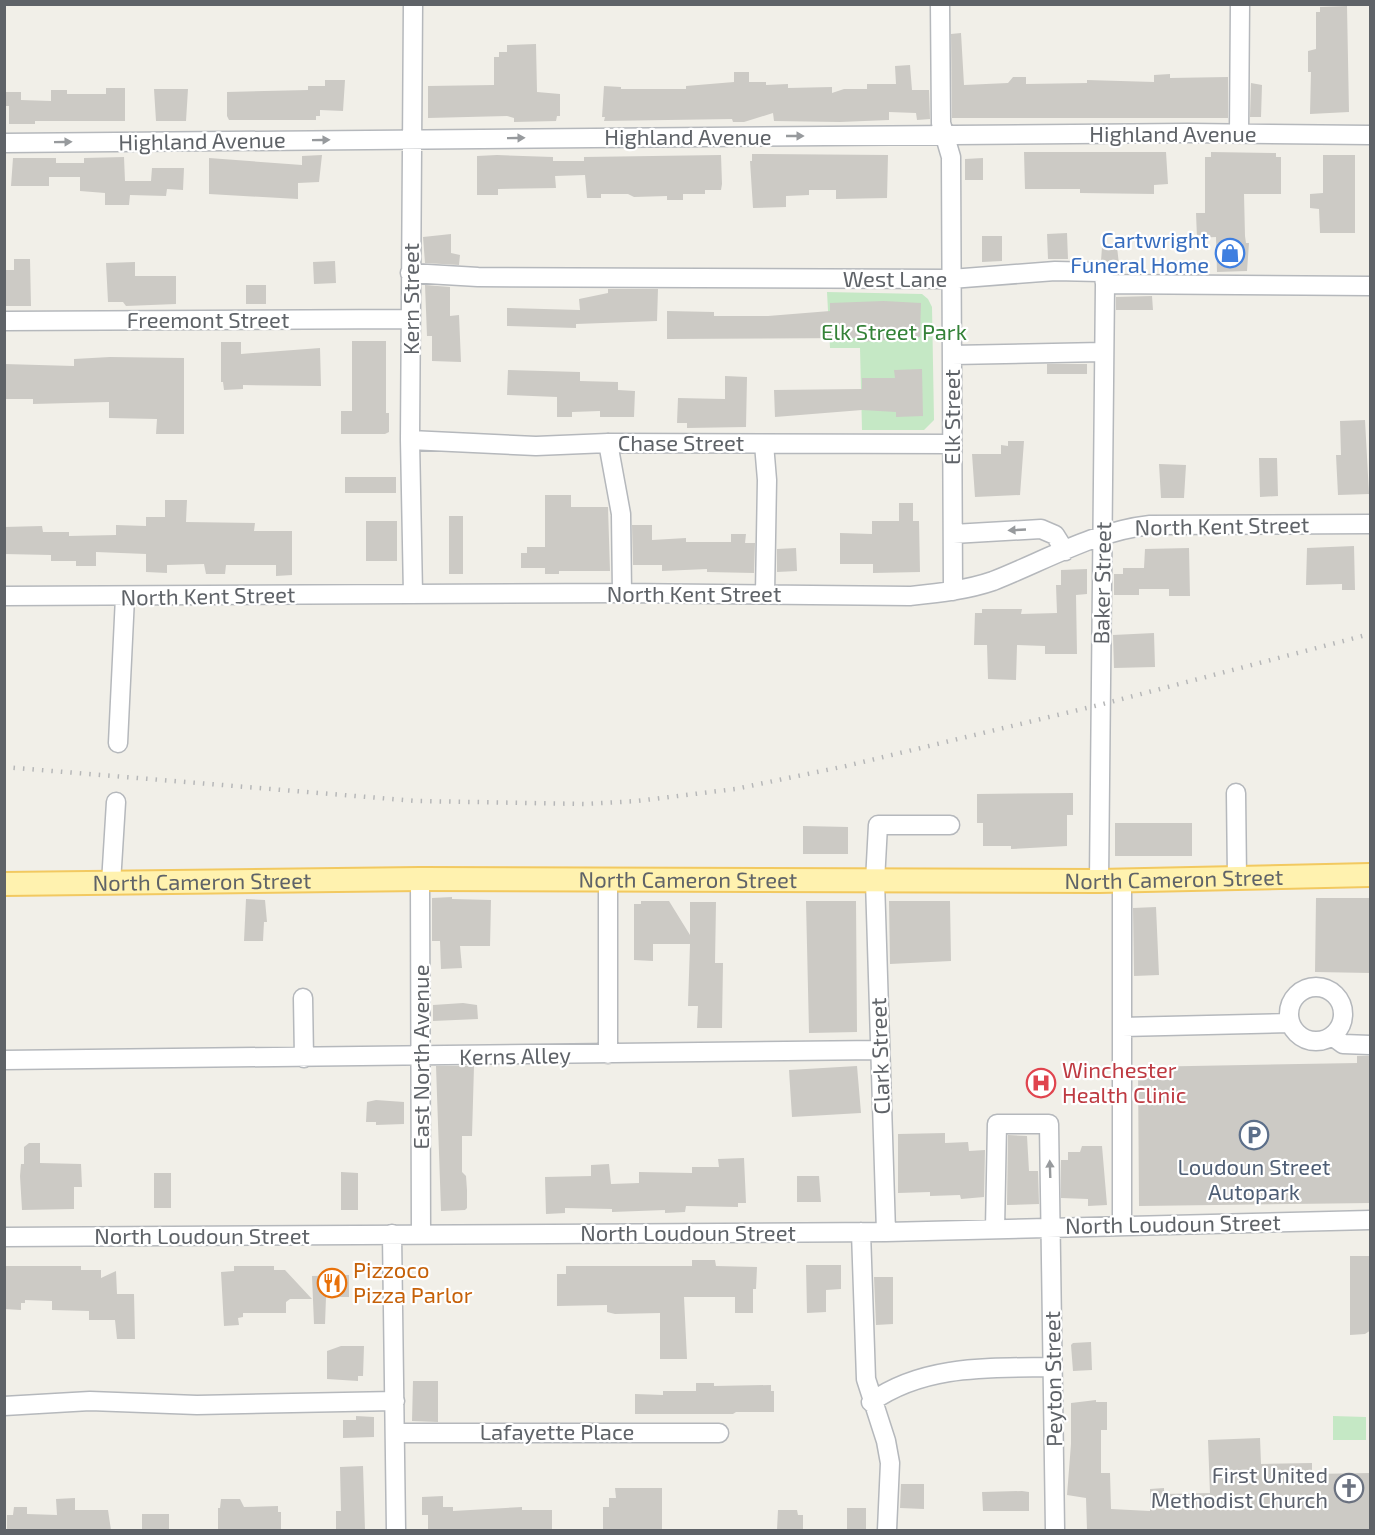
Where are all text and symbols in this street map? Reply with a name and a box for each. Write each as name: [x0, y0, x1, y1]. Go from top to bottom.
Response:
street label: Highland Avenue: [1089, 120, 1257, 146]
street label: Highland Avenue: [604, 123, 772, 149]
street label: Highland Avenue: [118, 126, 286, 154]
one-way arrow: [785, 131, 804, 141]
one-way arrow: [506, 133, 525, 143]
one-way arrow: [311, 135, 330, 145]
one-way arrow: [53, 137, 72, 147]
place label: Cartwright Funeral Home: [1070, 226, 1209, 277]
shop icon: Cartwright Funeral Home: [1214, 237, 1246, 269]
street label: Kern Street: [397, 243, 423, 355]
street label: West Lane: [843, 265, 947, 291]
street label: Freemont Street: [127, 306, 289, 332]
park label: Elk Street Park: [821, 318, 967, 344]
street label: Elk Street: [938, 369, 964, 465]
street label: Chase Street: [618, 429, 744, 455]
street label: North Kent Street: [1134, 510, 1310, 540]
street label: Baker Street: [1087, 521, 1115, 645]
one-way arrow: [1007, 526, 1026, 535]
street label: North Kent Street: [120, 580, 296, 610]
street label: North Kent Street: [607, 580, 781, 606]
street label: North Cameron Street: [1065, 863, 1284, 893]
street label: North Cameron Street: [579, 865, 797, 892]
street label: North Cameron Street: [93, 866, 311, 895]
street label: East North Avenue: [407, 965, 433, 1149]
street label: Clark Street: [864, 997, 894, 1115]
street label: Kerns Alley: [459, 1041, 571, 1069]
place label: Winchester Health Clinic: [1062, 1056, 1187, 1107]
hospital icon: Winchester Health Clinic: [1025, 1067, 1057, 1099]
parking icon: Loudoun Street Autopark: [1238, 1119, 1270, 1151]
place label: Loudoun Street Autopark: [1178, 1153, 1330, 1204]
one-way arrow: [1045, 1159, 1055, 1178]
street label: North Loudoun Street: [1065, 1208, 1281, 1238]
street label: North Loudoun Street: [580, 1219, 796, 1245]
street label: North Loudoun Street: [94, 1222, 310, 1248]
place label: Pizzoco Pizza Parlor: [353, 1256, 473, 1307]
restaurant icon: Pizzoco Pizza Parlor: [316, 1267, 348, 1299]
street label: Peyton Street: [1038, 1311, 1066, 1447]
street label: Lafayette Place: [480, 1418, 634, 1444]
place label: First United Methodist Church: [1151, 1461, 1328, 1512]
church icon: First United Methodist Church: [1333, 1472, 1365, 1504]

